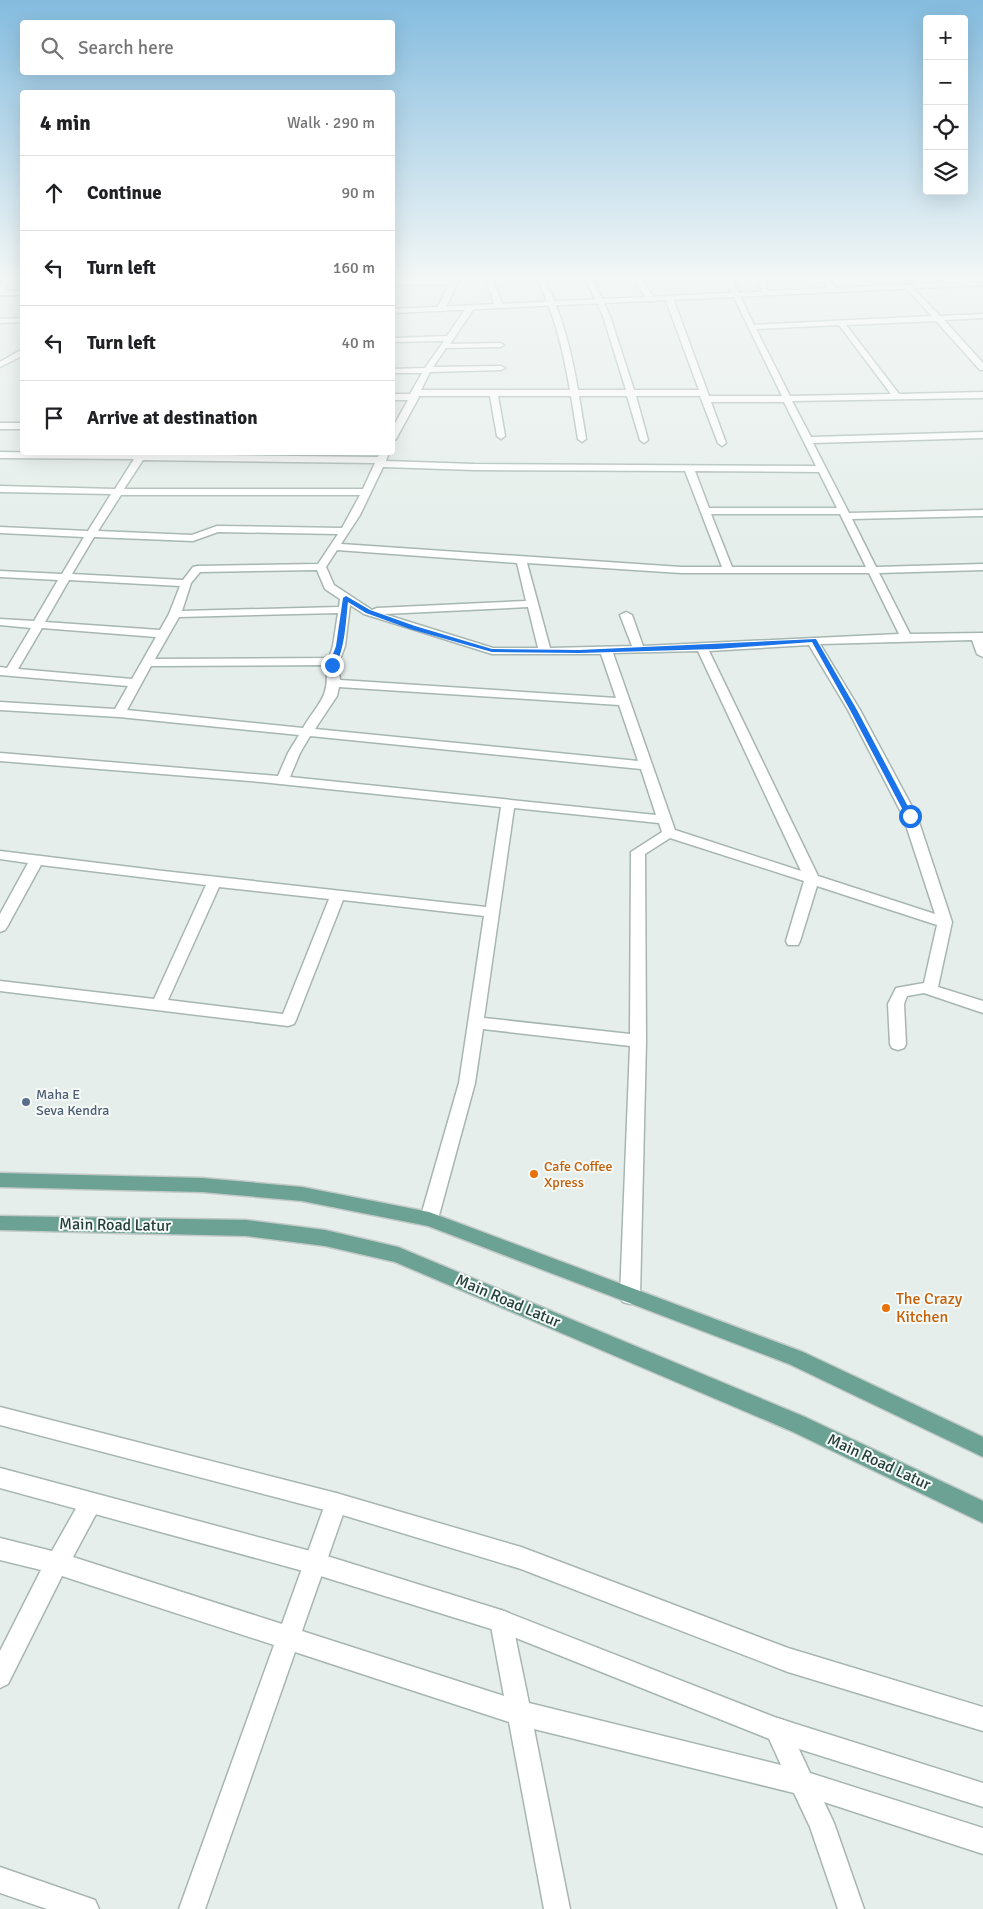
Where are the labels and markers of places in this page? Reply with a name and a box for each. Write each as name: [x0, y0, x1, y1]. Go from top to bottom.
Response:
place label: Maha E Seva Kendra: [36, 1086, 109, 1119]
marker: Maha E Seva Kendra: [20, 1096, 32, 1108]
place label: Cafe Coffee Xpress: [544, 1158, 613, 1191]
marker: Cafe Coffee Xpress: [528, 1168, 540, 1180]
place label: The Crazy Kitchen: [896, 1289, 963, 1327]
marker: The Crazy Kitchen: [880, 1302, 892, 1314]

